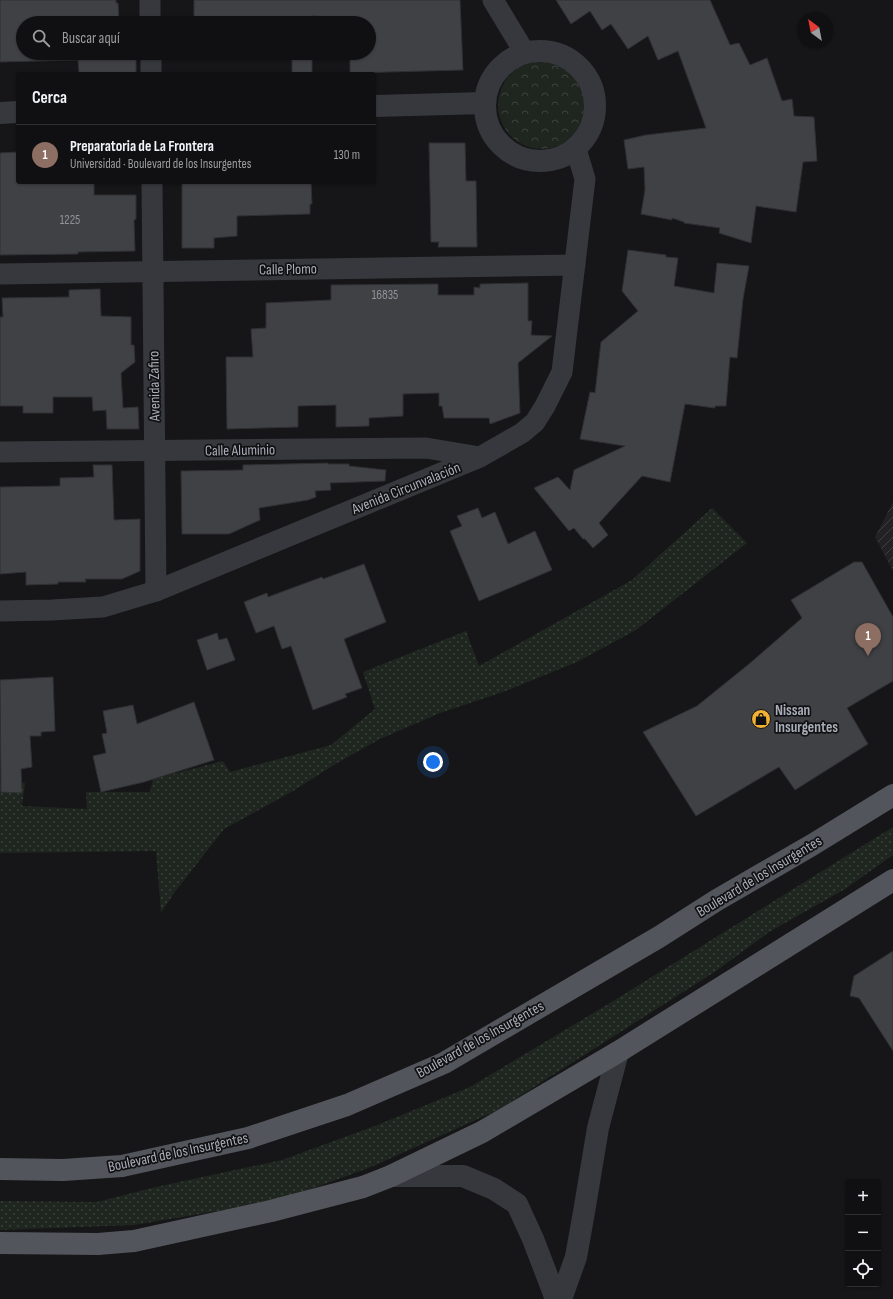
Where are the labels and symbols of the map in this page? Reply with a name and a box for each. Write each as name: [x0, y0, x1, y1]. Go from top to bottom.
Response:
north arrow: [797, 12, 833, 48]
house number: 1225: [60, 212, 80, 228]
street label: Calle Plomo: [259, 259, 317, 280]
house number: 16835: [372, 287, 398, 303]
street label: Avenida Zafiro: [144, 351, 165, 422]
street label: Calle Aluminio: [205, 440, 275, 461]
street label: Avenida Circunvalación: [348, 458, 463, 519]
pin: 1: [855, 623, 881, 656]
place label: Nissan Insurgentes: [775, 701, 838, 737]
shop icon: Nissan Insurgentes: [750, 708, 772, 730]
your location: [423, 752, 443, 772]
street label: Boulevard de los Insurgentes: [693, 832, 825, 921]
street label: Boulevard de los Insurgentes: [413, 997, 547, 1082]
street label: Boulevard de los Insurgentes: [106, 1128, 250, 1177]

